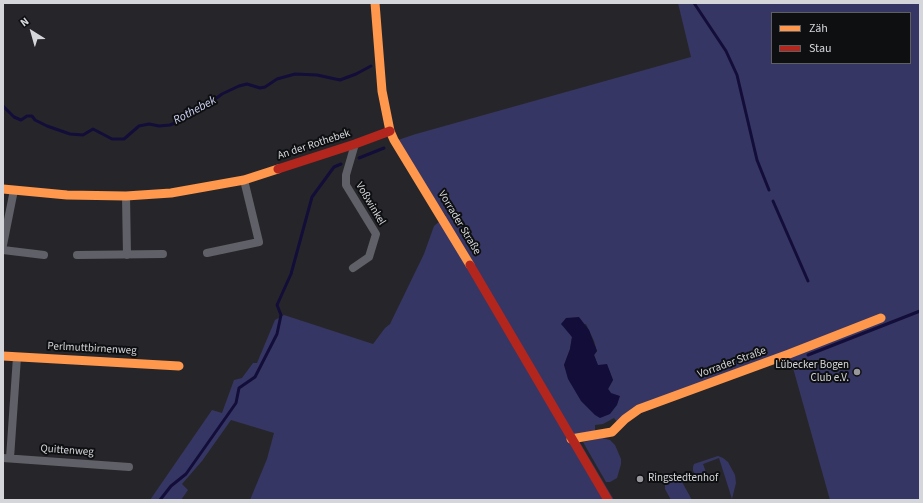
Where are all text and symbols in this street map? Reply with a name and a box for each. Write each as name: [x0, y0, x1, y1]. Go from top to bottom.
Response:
north arrow: [12, 12, 52, 52]
legend: [771, 12, 911, 64]
text: N: [17, 14, 32, 30]
text: Zäh: [809, 20, 828, 37]
text: Stau: [809, 40, 832, 57]
water label: Rothebek: [171, 94, 219, 128]
street label: An der Rothebek: [276, 127, 352, 163]
street label: Voßwinkel: [352, 180, 388, 228]
street label: Vorrader Straße: [435, 189, 483, 257]
street label: Perlmuttbirnenweg: [47, 340, 137, 358]
street label: Vorrader Straße: [696, 344, 768, 382]
place label: Lübecker Bogen Club e.V.: [775, 359, 849, 385]
marker: Lübecker Bogen Club e.V.: [852, 367, 862, 377]
street label: Quittenweg: [40, 443, 94, 459]
place label: Ringstedtenhof: [648, 472, 718, 486]
marker: Ringstedtenhof: [635, 474, 645, 484]

